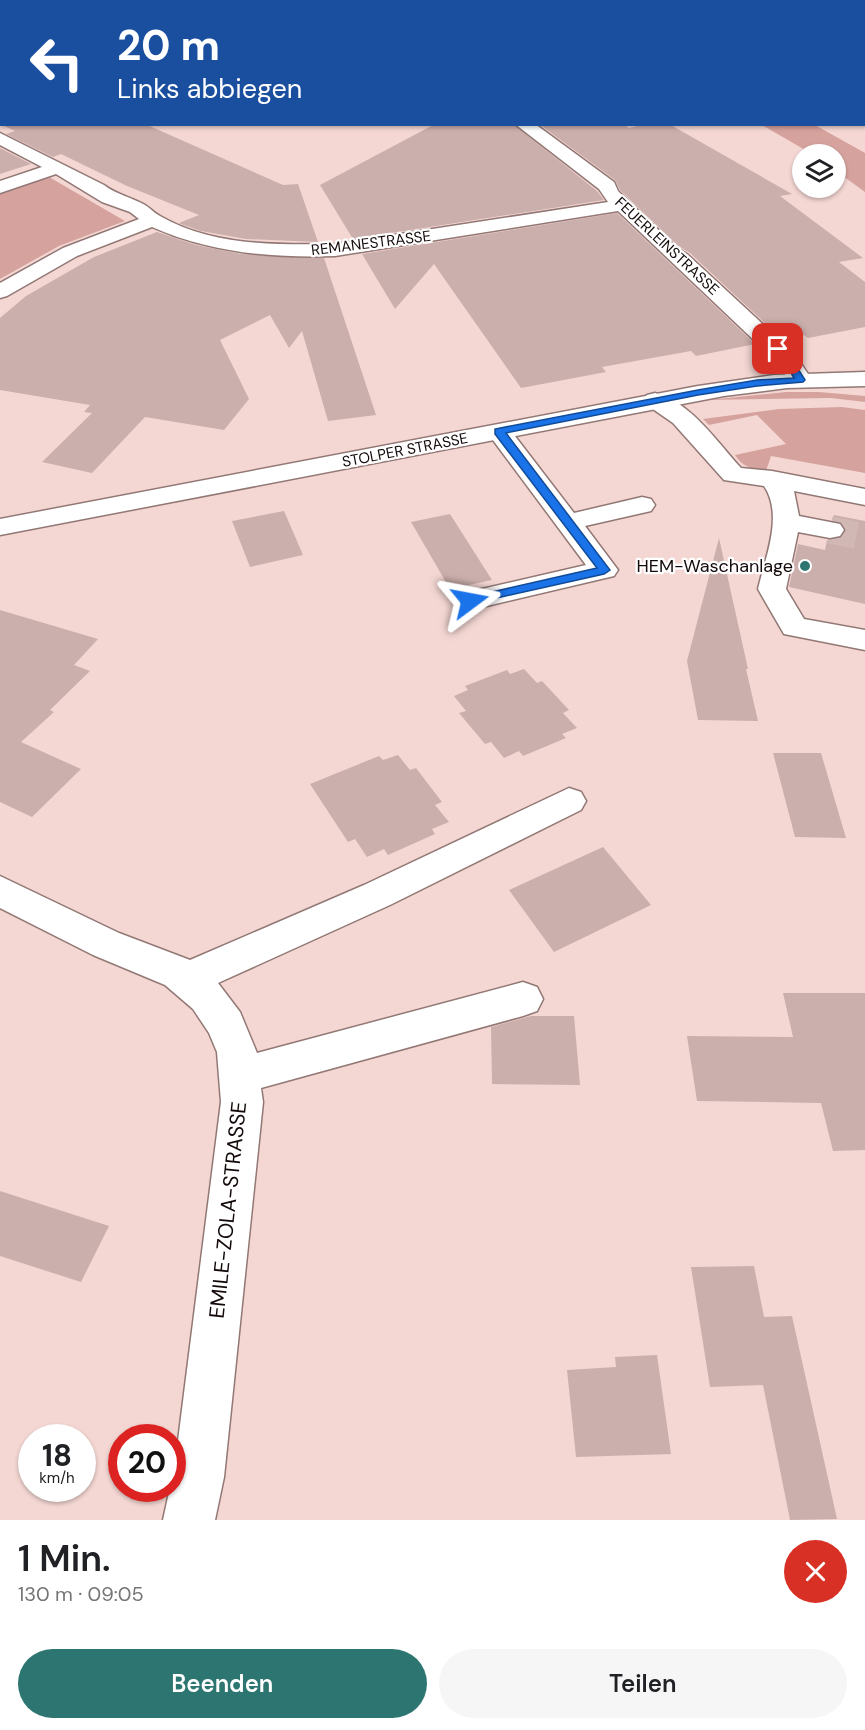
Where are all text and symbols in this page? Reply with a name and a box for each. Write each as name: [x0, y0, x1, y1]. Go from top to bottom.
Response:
text: 20 m: [117, 18, 220, 73]
icon: left: [18, 24, 96, 102]
text: Links abbiegen: [117, 71, 302, 106]
map controls: [792, 144, 846, 198]
button: layers: [792, 144, 846, 198]
street label: FEUERLEINSTRASSE: [611, 192, 723, 300]
street label: REMANESTRASSE: [310, 226, 432, 260]
pin: [752, 323, 803, 374]
icon: arrive: [761, 332, 794, 365]
street label: STOLPER STRASSE: [340, 428, 470, 472]
place label: HEM-Waschanlage: [637, 554, 793, 578]
marker: HEM-Waschanlage: [798, 559, 812, 573]
position arrow: [438, 569, 502, 633]
street label: EMILE-ZOLA-STRASSE: [203, 1100, 253, 1320]
speed limit sign: 20: [108, 1424, 186, 1502]
text: 18: [42, 1436, 72, 1475]
text: km/h: [39, 1468, 75, 1488]
text: 1 Min.: [18, 1535, 110, 1582]
button: close: [784, 1540, 847, 1603]
text: 130 m · 09:05: [18, 1581, 144, 1607]
button: Beenden: [18, 1649, 427, 1718]
button: Teilen: [439, 1649, 847, 1718]

